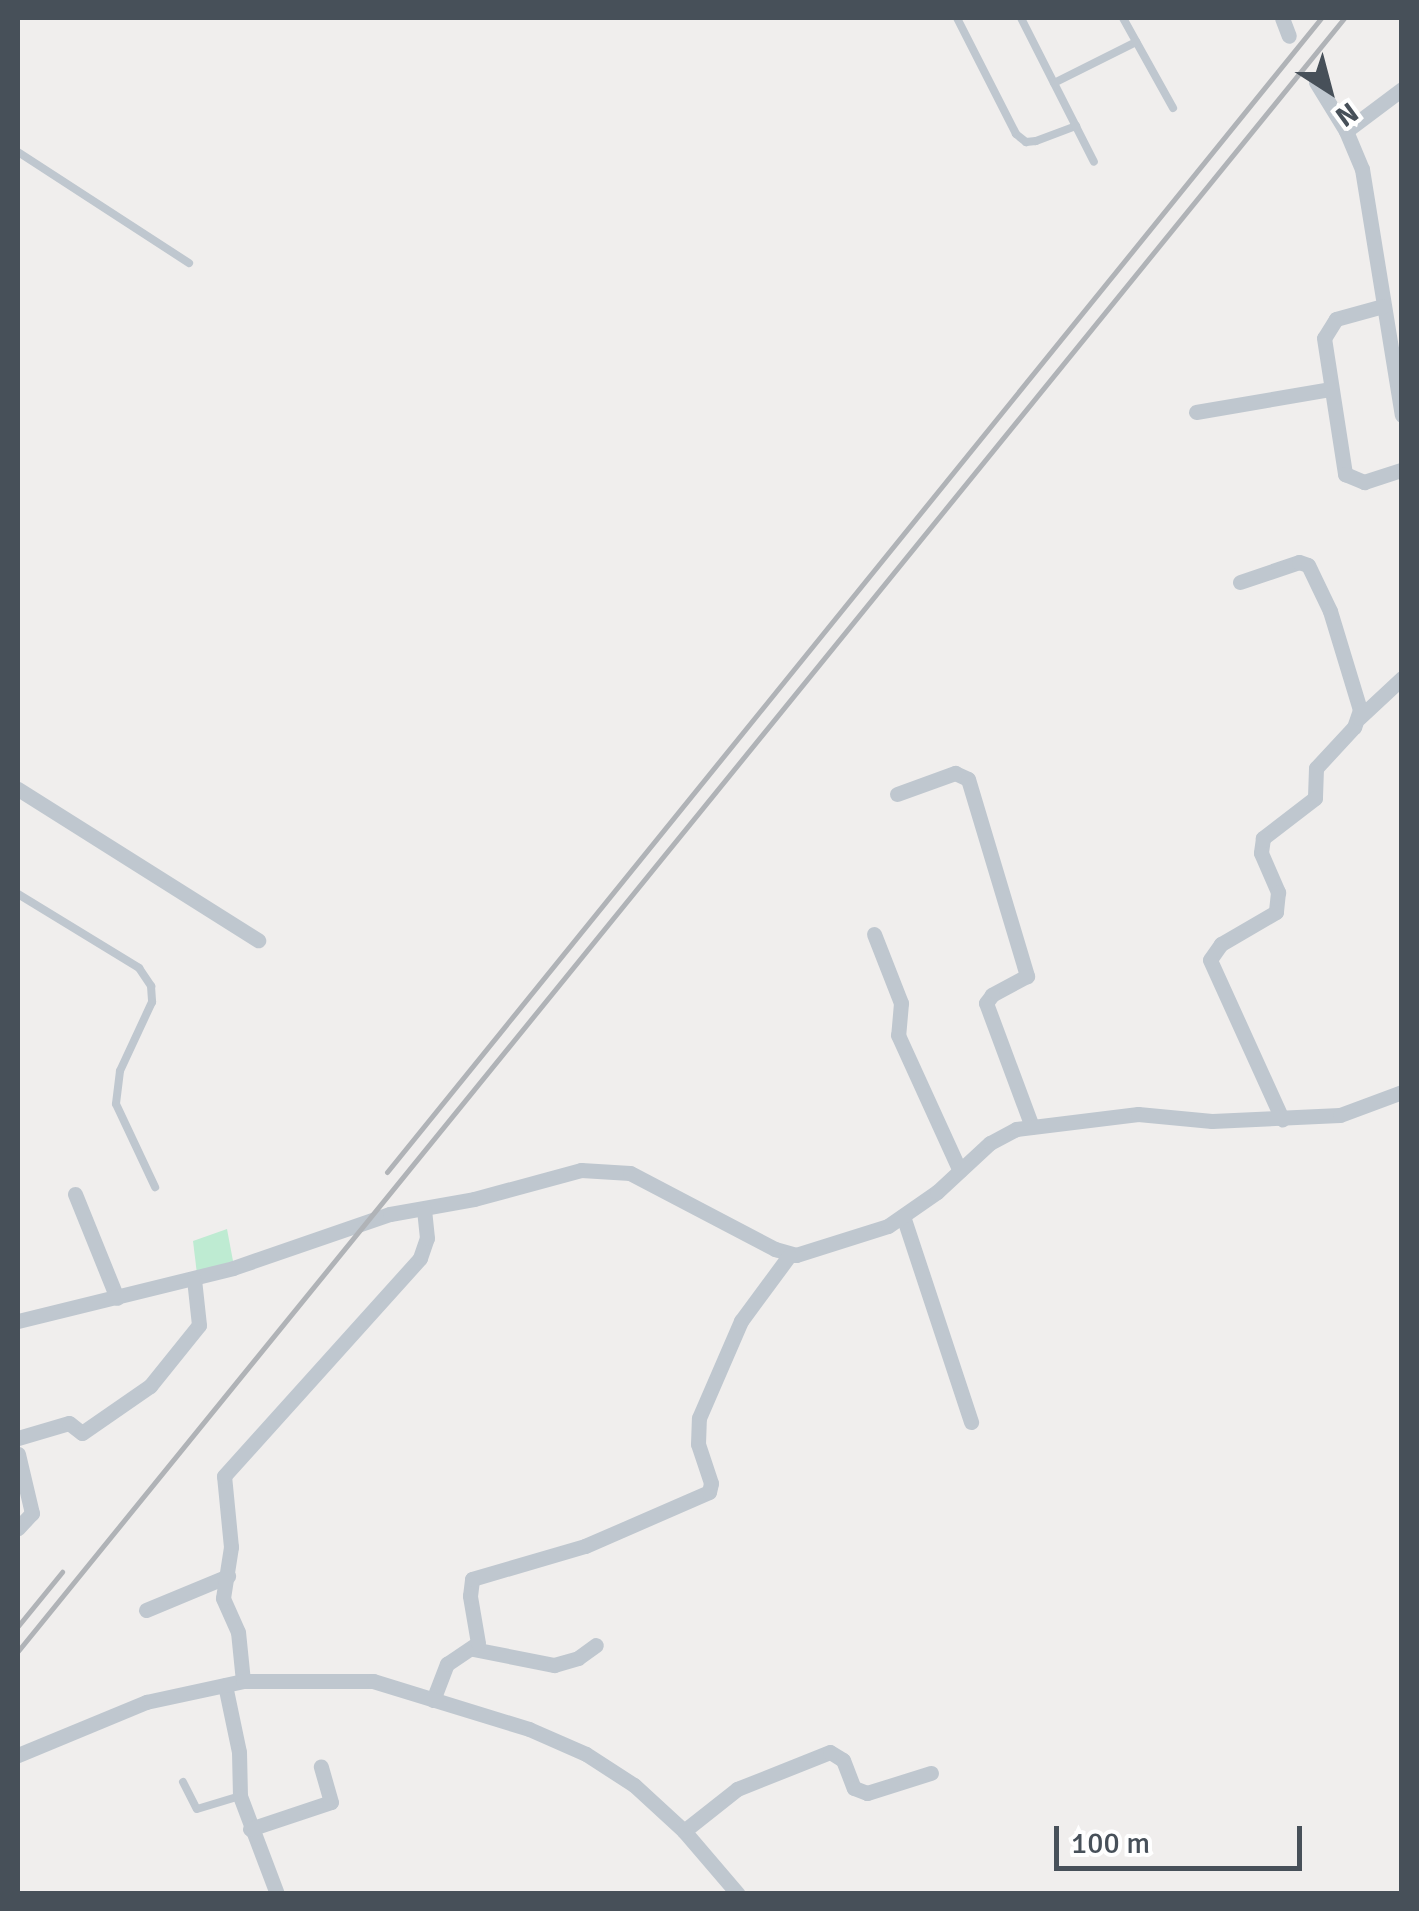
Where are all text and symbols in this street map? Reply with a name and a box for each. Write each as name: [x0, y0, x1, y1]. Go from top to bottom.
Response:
north arrow: [1279, 40, 1379, 140]
text: N: [1329, 95, 1365, 134]
scale bar: [1059, 1806, 1306, 1868]
text: 100 m: [1071, 1825, 1150, 1862]

